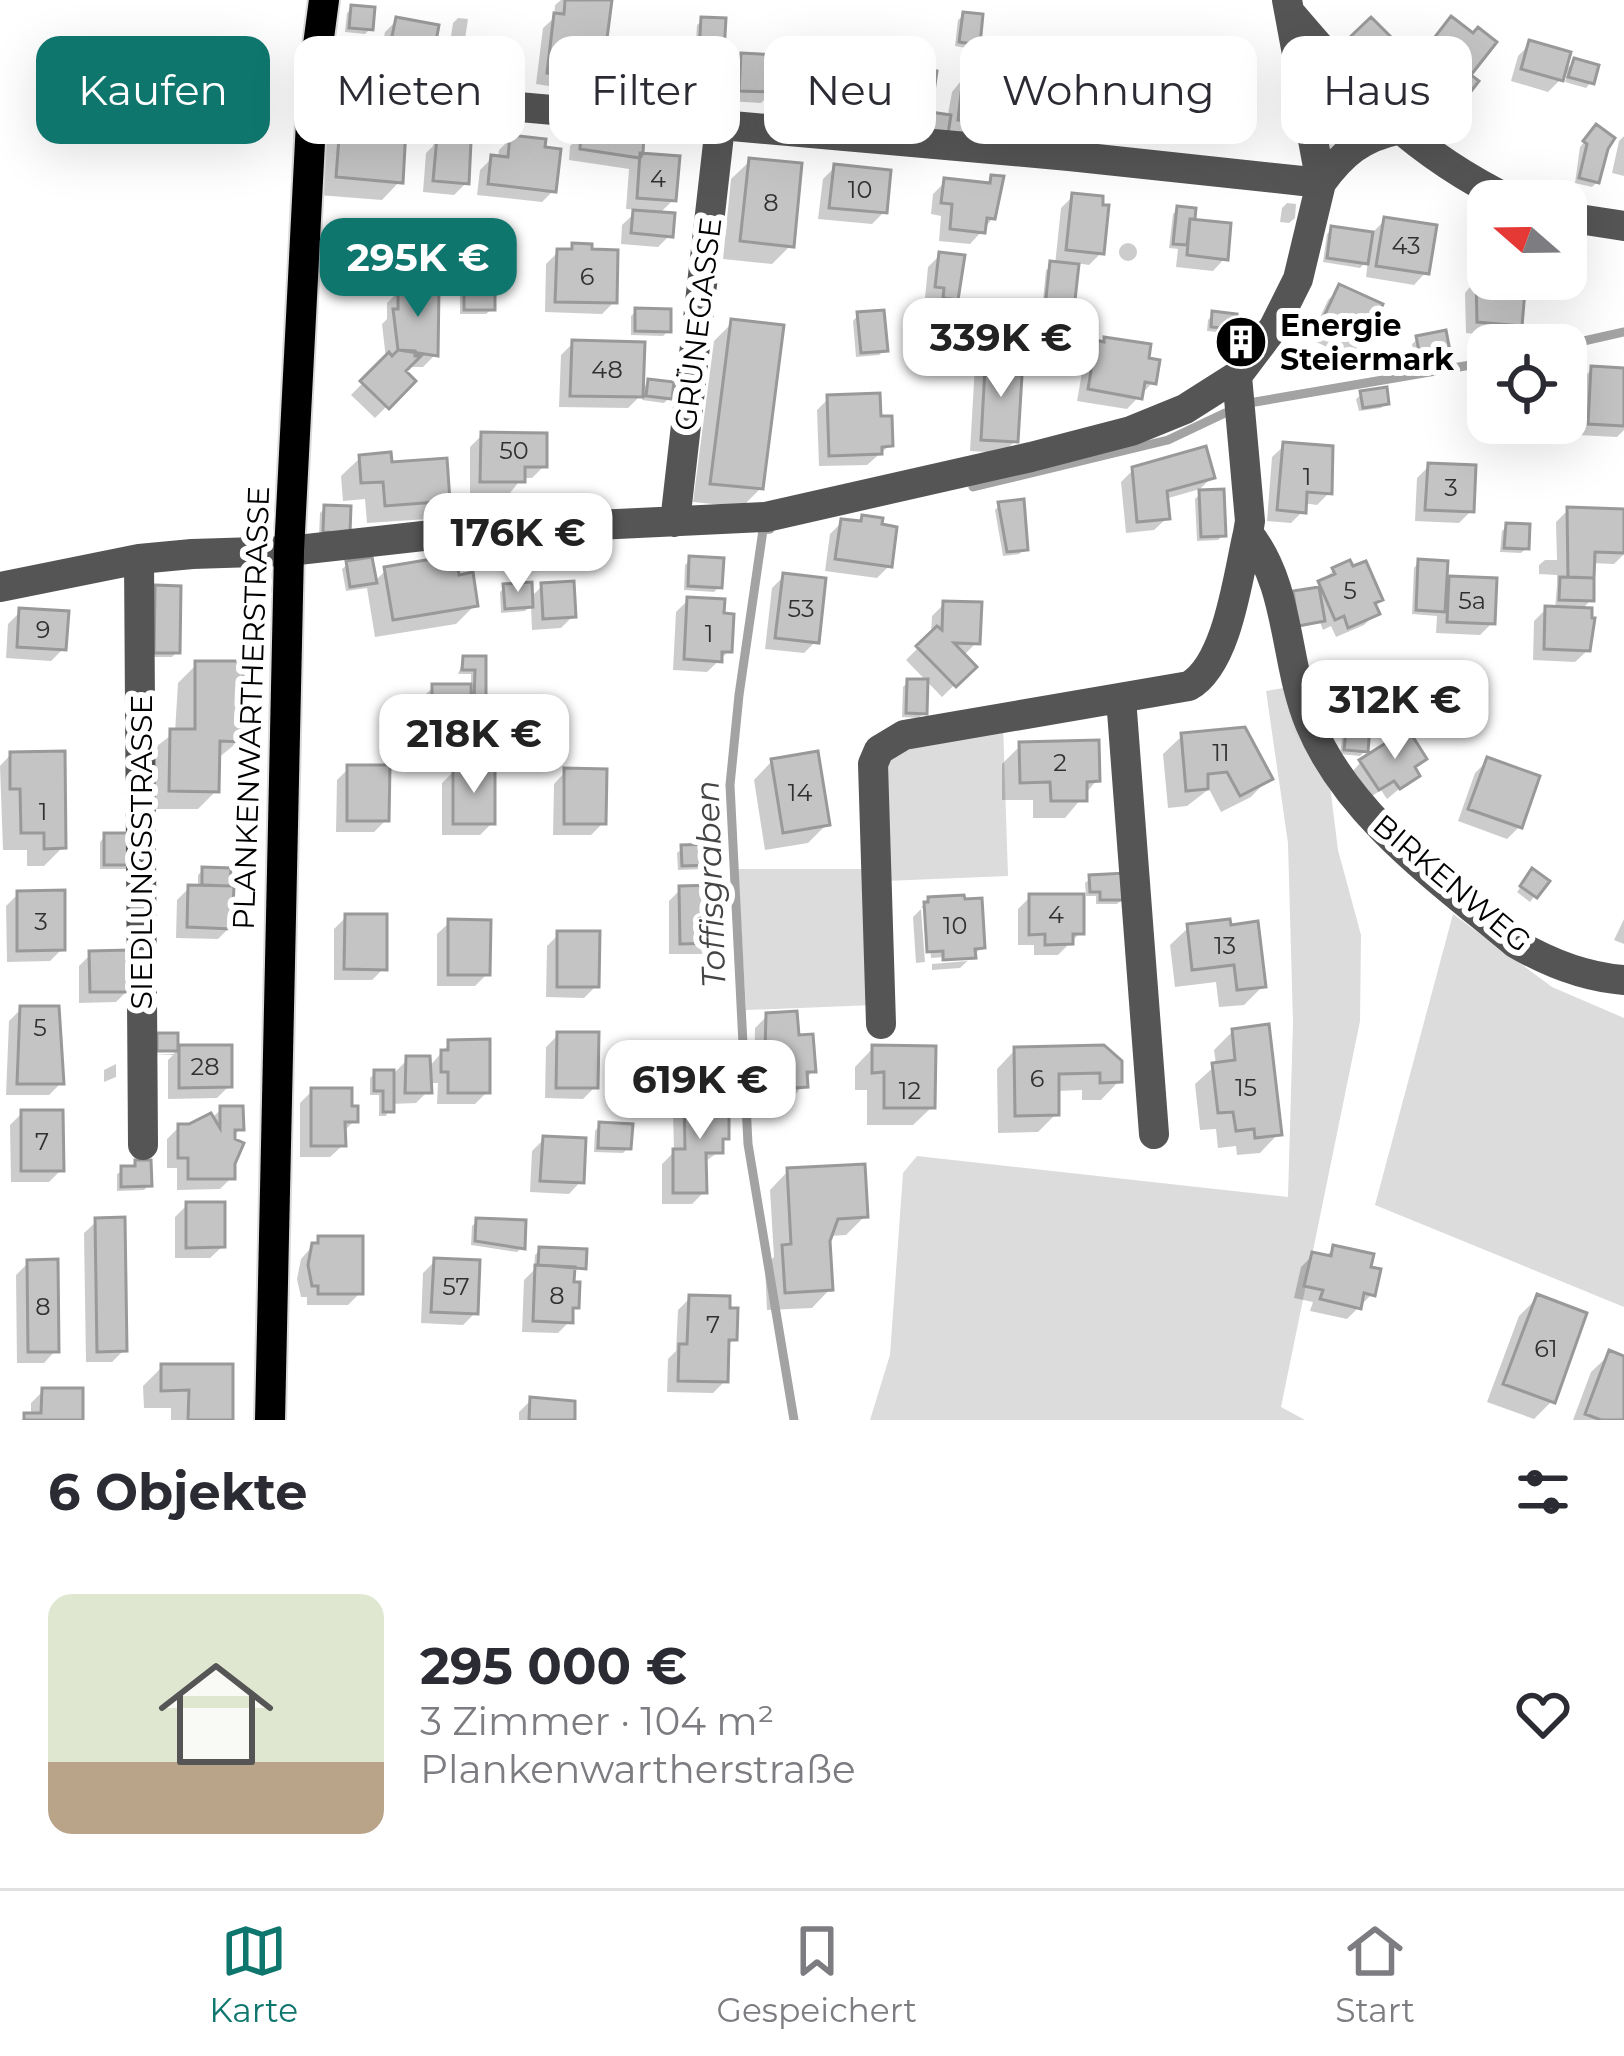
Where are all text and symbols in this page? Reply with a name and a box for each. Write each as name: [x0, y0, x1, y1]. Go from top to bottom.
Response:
chip: Kaufen: [36, 36, 270, 144]
chip: Mieten: [294, 36, 525, 144]
chip: Filter: [549, 36, 740, 144]
chip: Neu: [764, 36, 936, 144]
chip: Wohnung: [960, 36, 1257, 144]
chip: Haus: [1281, 36, 1472, 144]
house number: 4: [650, 164, 666, 193]
house number: 10: [848, 175, 872, 204]
north arrow: [1467, 180, 1587, 300]
map controls: [1467, 180, 1587, 444]
house number: 8: [763, 188, 779, 217]
street label: GRÜNEGASSE: [667, 215, 729, 433]
pin: 295K €: [320, 218, 516, 320]
house number: 43: [1391, 231, 1421, 260]
text: 295K €: [347, 233, 489, 281]
house number: 6: [580, 262, 594, 291]
pin: 339K €: [903, 298, 1099, 400]
place label: Energie Steiermark: [1280, 307, 1454, 378]
text: 339K €: [930, 313, 1072, 361]
building icon: Energie Steiermark: [1213, 314, 1269, 370]
button: locate: [1467, 324, 1587, 444]
house number: 48: [591, 355, 623, 384]
house number: 50: [499, 436, 529, 465]
house number: 1: [1303, 462, 1311, 491]
house number: 3: [1444, 473, 1458, 502]
street label: PLANKENWARTHERSTRASSE: [225, 485, 277, 931]
pin: 176K €: [420, 493, 616, 595]
text: 176K €: [450, 508, 586, 556]
house number: 5: [1343, 576, 1357, 605]
house number: 5a: [1458, 586, 1486, 615]
house number: 53: [788, 594, 815, 623]
house number: 9: [36, 615, 50, 644]
house number: 1: [705, 619, 713, 648]
pin: 312K €: [1297, 660, 1493, 762]
text: 312K €: [1329, 675, 1461, 723]
pin: 218K €: [376, 694, 572, 796]
street label: SIEDLUNGSSTRASSE: [123, 695, 160, 1009]
text: 218K €: [406, 709, 542, 757]
house number: 11: [1212, 738, 1230, 767]
house number: 2: [1053, 748, 1067, 777]
house number: 14: [788, 778, 812, 807]
water label: Toffisgraben: [686, 780, 734, 988]
house number: 1: [39, 797, 47, 826]
street label: BIRKENWEG: [1365, 806, 1539, 960]
house number: 4: [1048, 900, 1064, 929]
house number: 3: [34, 907, 48, 936]
house number: 10: [943, 911, 967, 940]
house number: 13: [1214, 931, 1236, 960]
house number: 5: [33, 1013, 47, 1042]
pin: 619K €: [602, 1040, 798, 1142]
house number: 28: [191, 1052, 219, 1081]
text: 619K €: [632, 1055, 768, 1103]
house number: 6: [1030, 1064, 1044, 1093]
house number: 15: [1235, 1073, 1257, 1102]
house number: 12: [899, 1076, 921, 1105]
house number: 7: [35, 1127, 49, 1156]
house number: 57: [442, 1272, 470, 1301]
house number: 8: [549, 1281, 565, 1310]
house number: 8: [35, 1292, 51, 1321]
house number: 7: [706, 1310, 720, 1339]
house number: 61: [1534, 1334, 1558, 1363]
icon: filters: [1510, 1459, 1576, 1525]
text: 6 Objekte: [48, 1461, 308, 1523]
text: 295 000 €: [420, 1635, 687, 1697]
icon: home: [144, 1642, 288, 1786]
icon: heart: [1510, 1681, 1576, 1747]
text: 3 Zimmer · 104 m²: [420, 1697, 774, 1745]
text: Plankenwartherstraße: [420, 1745, 856, 1793]
tab: Karte: [209, 1918, 298, 2030]
tab: Gespeichert: [716, 1918, 917, 2030]
tab: Start: [1335, 1918, 1415, 2030]

